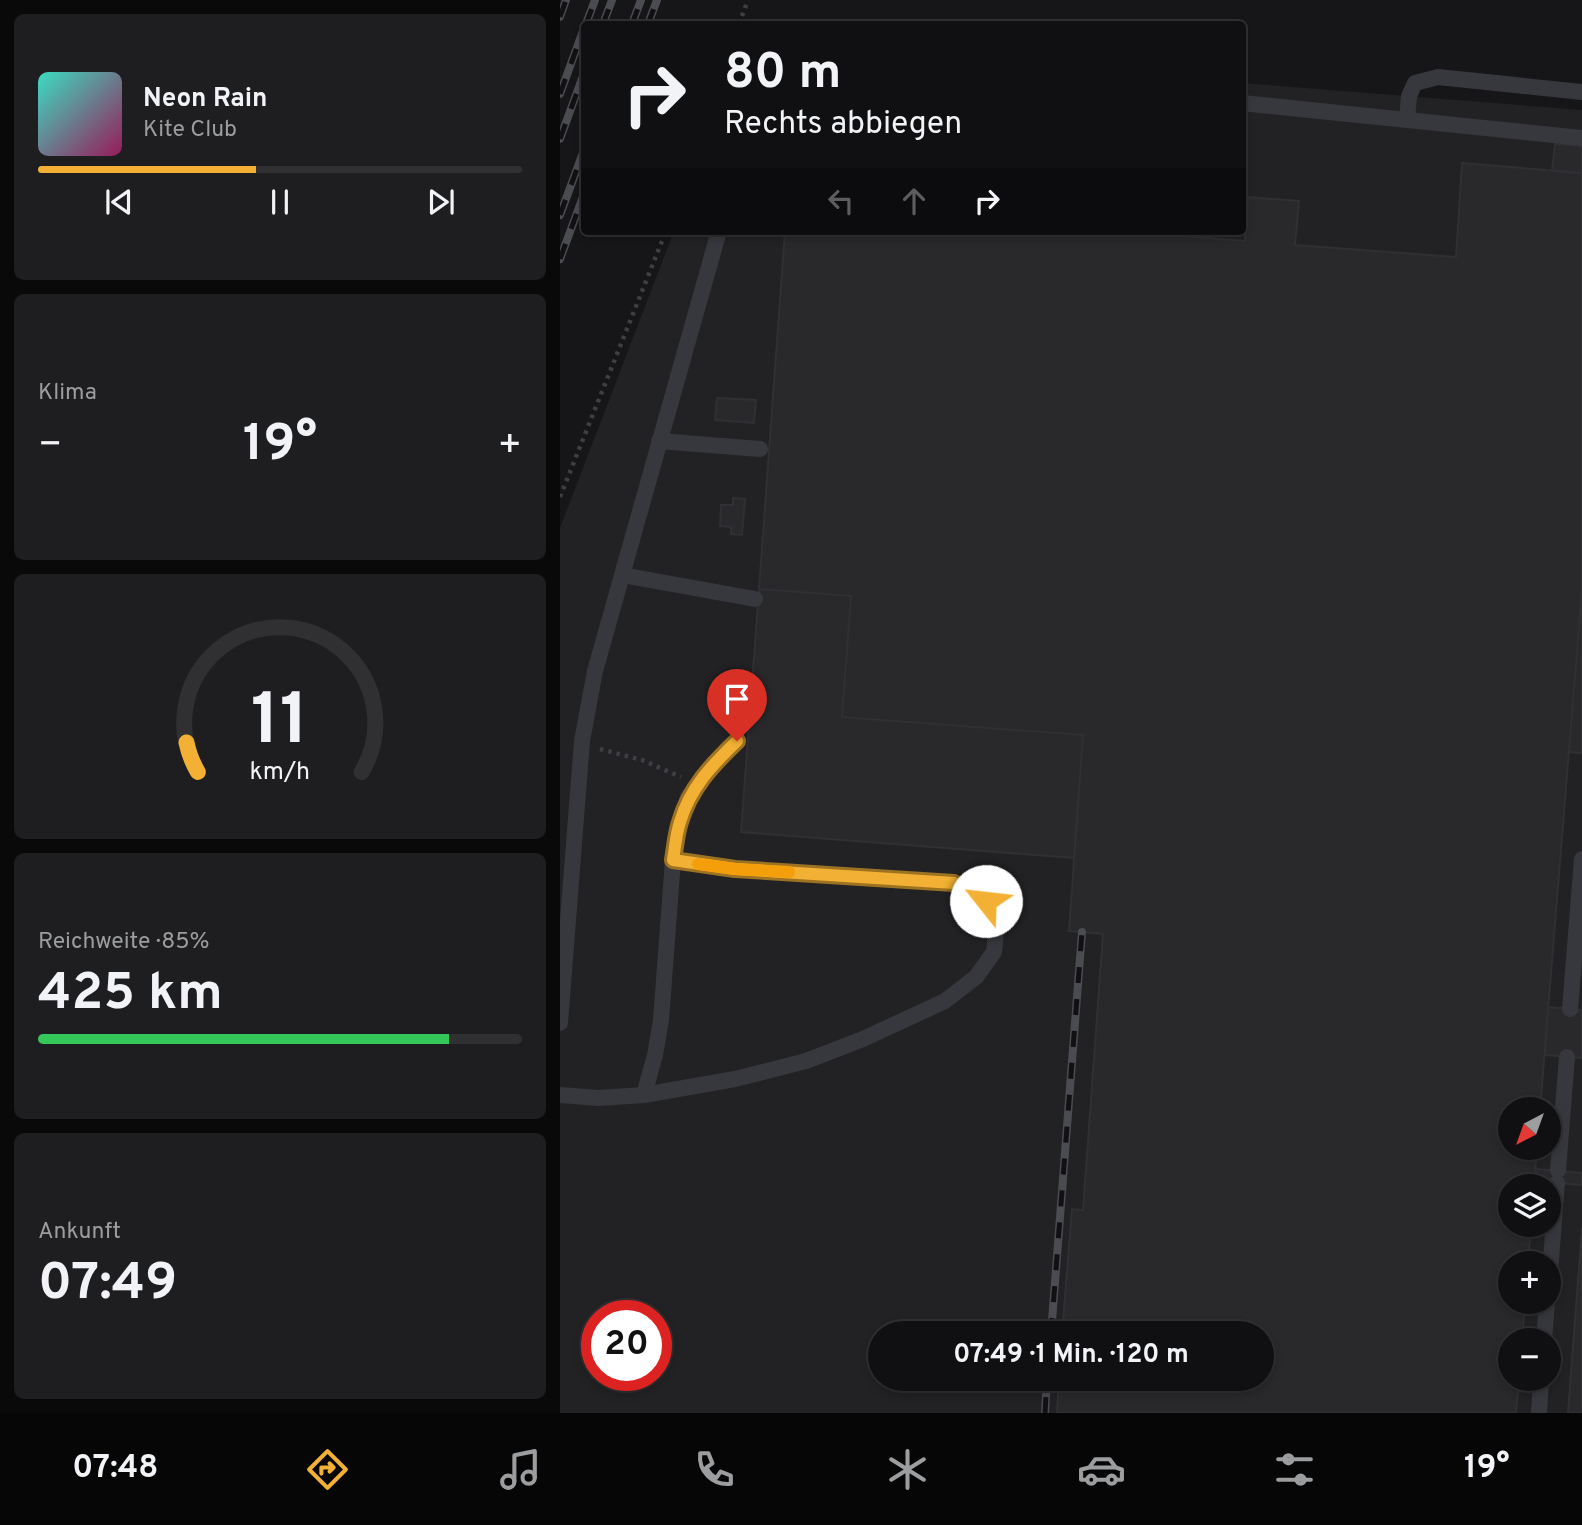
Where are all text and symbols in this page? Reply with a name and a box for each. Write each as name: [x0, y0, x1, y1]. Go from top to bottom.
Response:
text: 80 m: [724, 44, 841, 106]
icon: right: [609, 49, 700, 140]
text: Neon Rain: [143, 83, 268, 116]
text: Rechts abbiegen: [724, 105, 962, 145]
text: Kite Club: [143, 116, 237, 145]
icon: left: [822, 182, 860, 220]
icon: ahead: [895, 182, 933, 220]
icon: right: [968, 182, 1006, 220]
icon: previous: [100, 183, 138, 221]
icon: pause: [261, 183, 299, 221]
icon: next: [422, 183, 460, 221]
text: Klima: [38, 379, 97, 408]
text: 19°: [243, 413, 317, 479]
text: −: [38, 422, 63, 471]
text: +: [497, 422, 522, 471]
pin: [707, 669, 767, 741]
text: 11: [251, 679, 309, 771]
icon: arrive: [718, 680, 756, 718]
text: km/h: [250, 757, 310, 789]
position arrow: [949, 864, 1023, 938]
text: Reichweite · 85%: [38, 928, 210, 957]
text: 425 km: [38, 962, 223, 1028]
north arrow: [1498, 1097, 1561, 1160]
map controls: [1498, 1097, 1561, 1391]
button: layers: [1498, 1174, 1561, 1237]
text: Ankunft: [38, 1218, 121, 1247]
button: +: [1498, 1251, 1561, 1314]
text: 07:49: [38, 1252, 177, 1318]
speed limit sign: 20: [581, 1300, 672, 1391]
button: −: [1498, 1328, 1561, 1391]
text: 07:49 · 1 Min. · 120 m: [953, 1339, 1189, 1372]
icon: directions: [303, 1445, 352, 1494]
icon: music: [496, 1445, 545, 1494]
icon: phone: [690, 1445, 739, 1494]
icon: climate: [883, 1445, 932, 1494]
icon: car: [1077, 1445, 1126, 1494]
icon: filters: [1270, 1445, 1319, 1494]
text: 07:48: [72, 1449, 158, 1489]
text: 19°: [1464, 1449, 1510, 1489]

